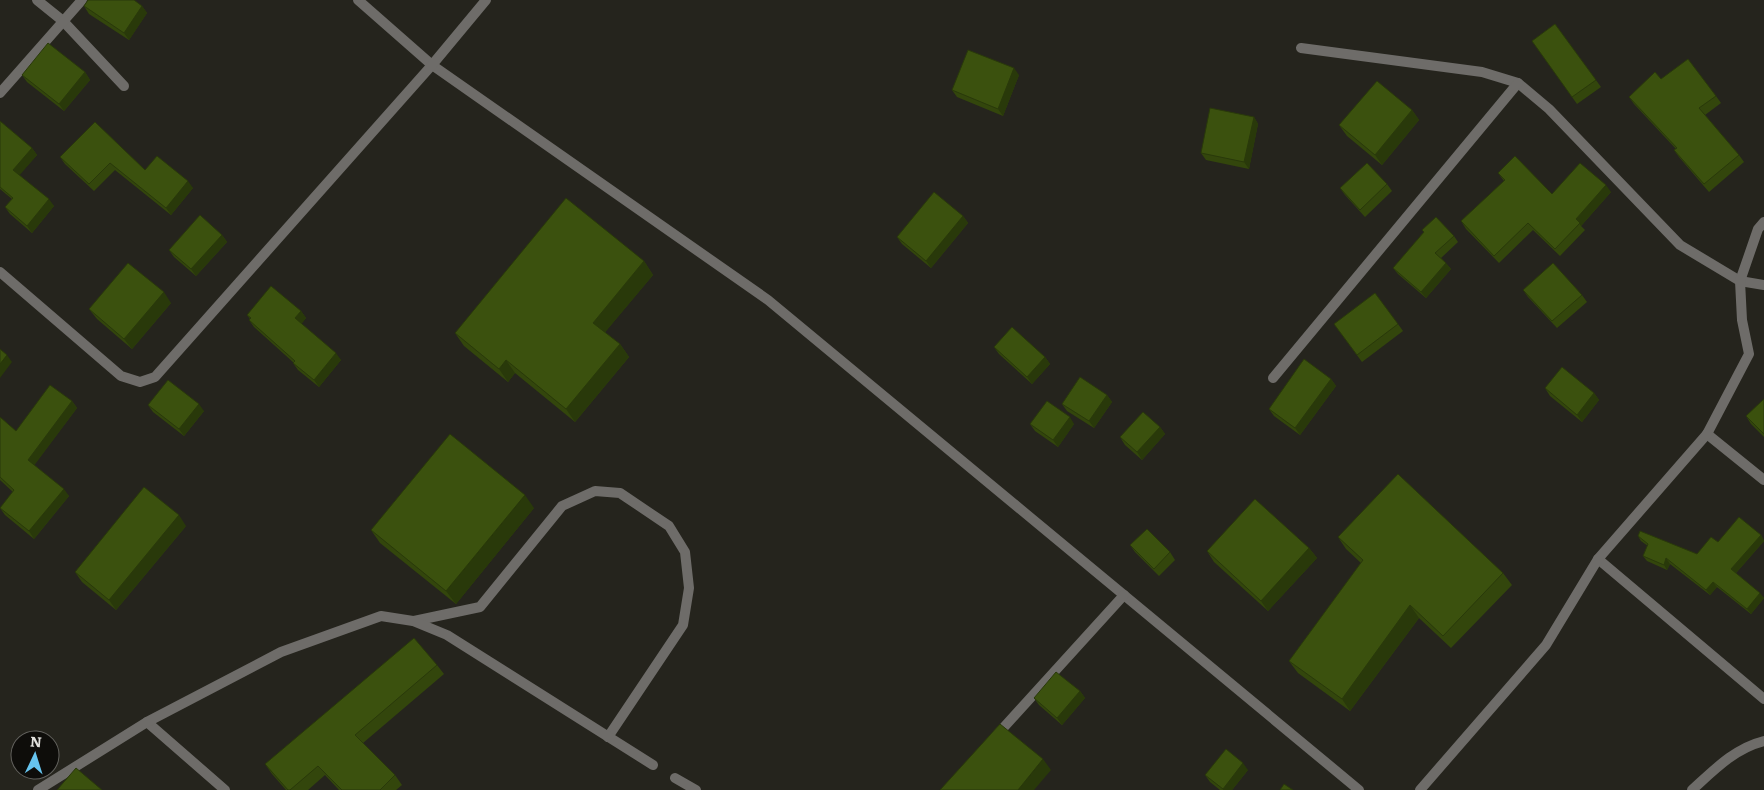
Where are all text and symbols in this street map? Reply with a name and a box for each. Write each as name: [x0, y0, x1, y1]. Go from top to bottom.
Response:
north arrow: [10, 730, 60, 780]
text: N: [29, 731, 43, 751]

